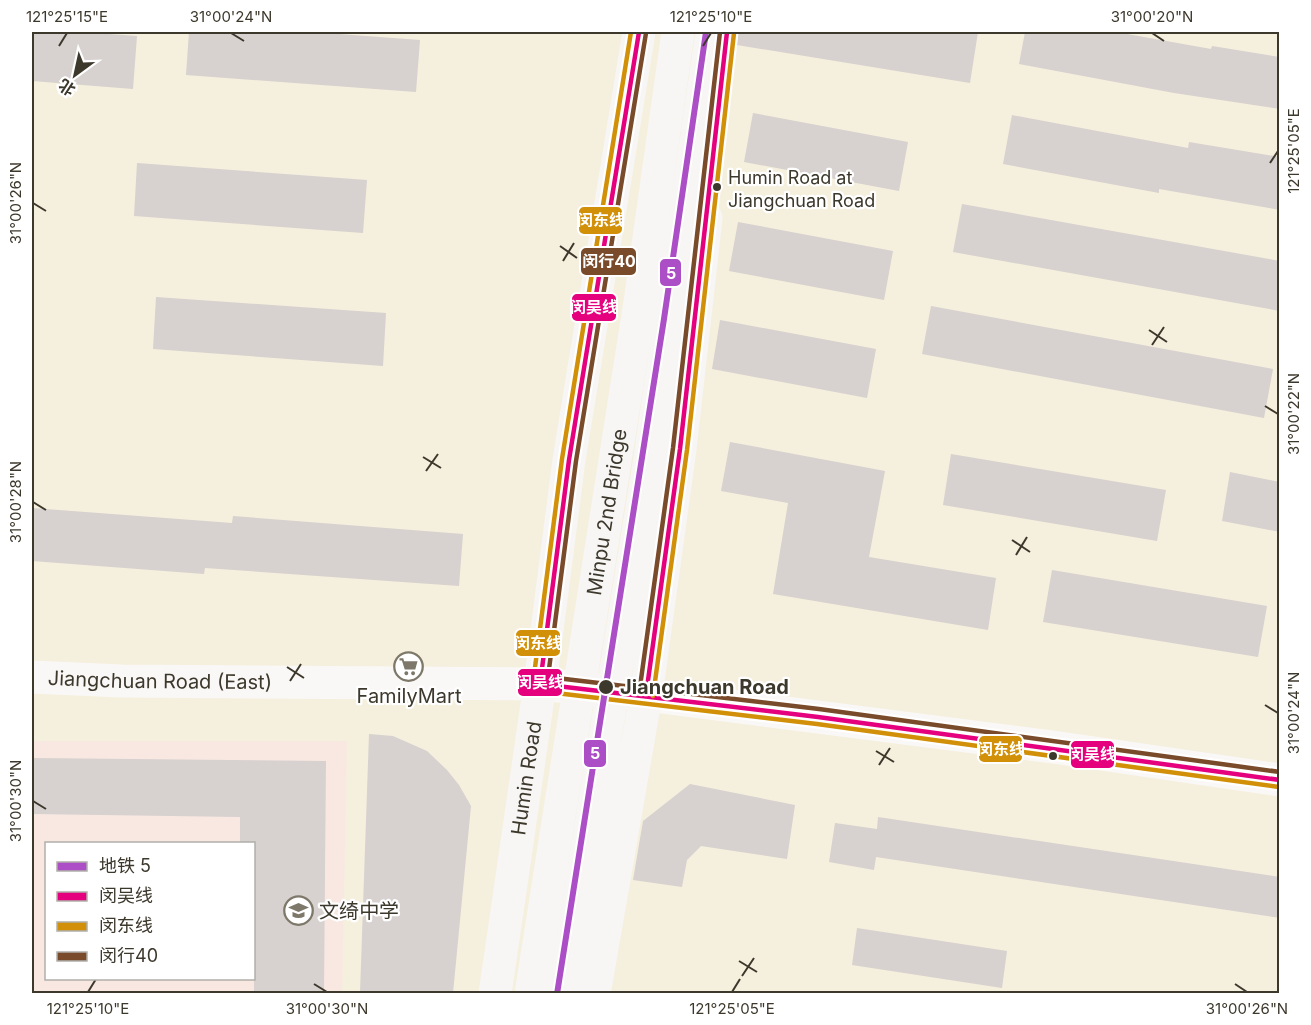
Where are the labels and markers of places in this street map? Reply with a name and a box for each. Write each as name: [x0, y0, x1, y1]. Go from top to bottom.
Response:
place label: Humin Road at Jiangchuan Road: [728, 167, 875, 211]
marker: Humin Road at Jiangchuan Road: [711, 181, 723, 193]
supermarket icon: FamilyMart: [393, 650, 425, 682]
place label: Jiangchuan Road: [620, 675, 789, 699]
marker: Jiangchuan Road: [597, 678, 615, 696]
place label: FamilyMart: [357, 684, 462, 708]
unlabelled marker: [1047, 750, 1059, 762]
school or university icon: 文绮中学: [282, 895, 314, 927]
place label: 文绮中学: [319, 899, 399, 923]

